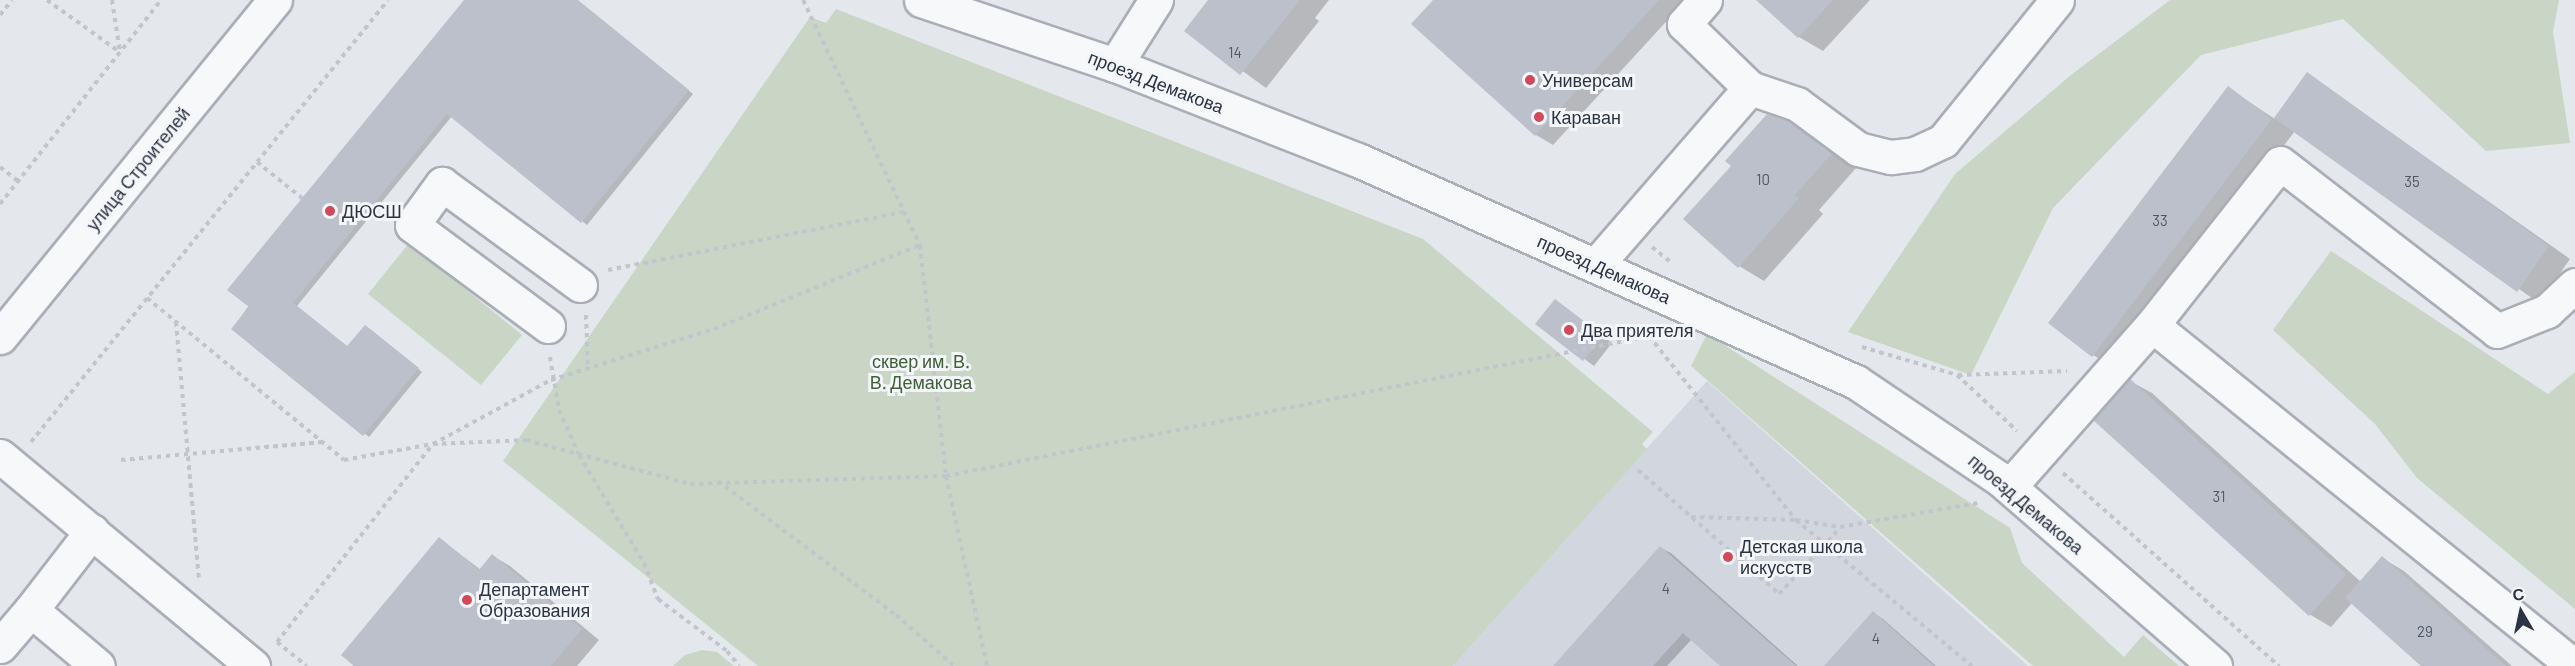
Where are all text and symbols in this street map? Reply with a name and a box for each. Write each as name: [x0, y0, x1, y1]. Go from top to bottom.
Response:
house number: 14: [1228, 44, 1242, 62]
street label: проезд Демакова: [1085, 46, 1227, 118]
place label: Универсам: [1542, 69, 1633, 91]
marker: Универсам: [1523, 73, 1537, 87]
street label: улица Строителей: [82, 103, 194, 235]
place label: Караван: [1551, 106, 1621, 128]
marker: Караван: [1532, 110, 1546, 124]
house number: 10: [1756, 171, 1770, 189]
house number: 35: [2404, 173, 2420, 191]
place label: ДЮСШ: [342, 200, 402, 222]
marker: ДЮСШ: [323, 204, 337, 218]
house number: 33: [2152, 212, 2168, 230]
street label: проезд Демакова: [1534, 230, 1674, 308]
place label: Два приятеля: [1581, 319, 1693, 341]
marker: Два приятеля: [1562, 323, 1576, 337]
park label: сквер им. В. В. Демакова: [870, 351, 972, 394]
street label: проезд Демакова: [1964, 450, 2088, 558]
house number: 31: [2213, 488, 2225, 506]
place label: Детская школа искусств: [1740, 536, 1863, 578]
marker: Детская школа искусств: [1721, 550, 1735, 564]
place label: Департамент Образования: [479, 579, 590, 622]
house number: 4: [1662, 580, 1670, 598]
north arrow: [2491, 582, 2551, 642]
text: С: [2511, 583, 2525, 604]
marker: Департамент Образования: [460, 593, 474, 607]
house number: 29: [2417, 623, 2433, 641]
house number: 4: [1872, 630, 1880, 648]

